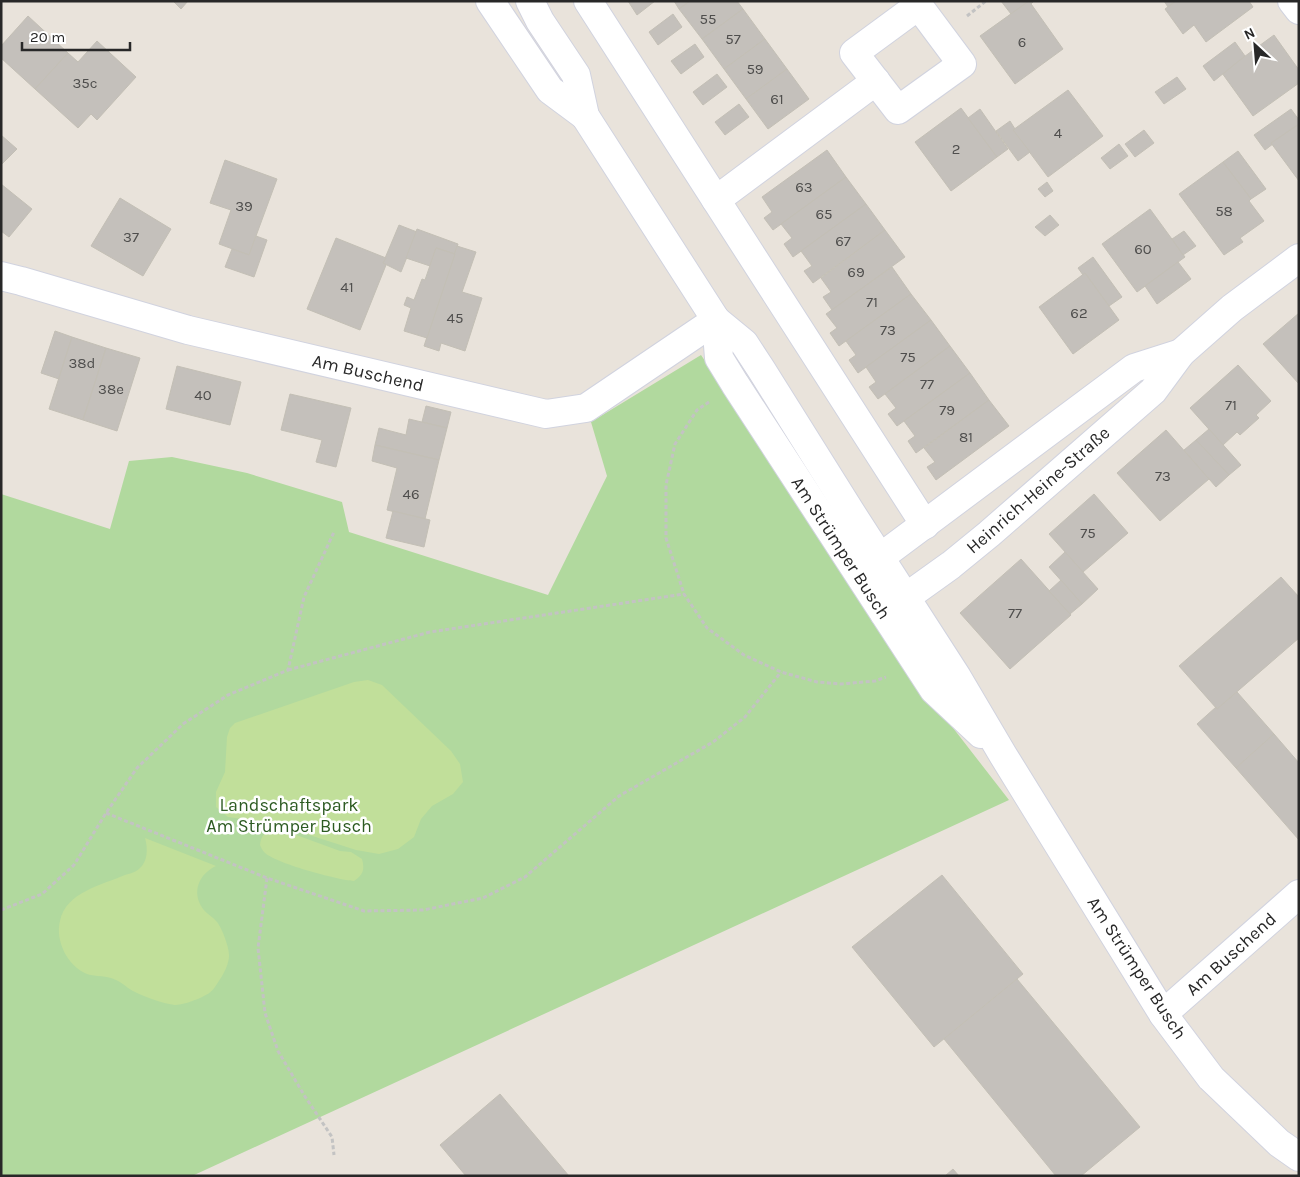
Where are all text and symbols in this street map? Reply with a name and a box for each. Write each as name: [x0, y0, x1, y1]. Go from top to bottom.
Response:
house number: 55: [700, 10, 716, 28]
scale bar: [22, 20, 130, 52]
north arrow: [1230, 20, 1280, 70]
text: N: [1241, 24, 1258, 44]
text: 20 m: [30, 28, 65, 46]
house number: 57: [725, 30, 741, 48]
house number: 6: [1018, 33, 1026, 51]
house number: 59: [746, 60, 764, 78]
house number: 35c: [72, 74, 98, 92]
house number: 61: [770, 90, 784, 108]
house number: 4: [1054, 124, 1063, 142]
house number: 2: [952, 140, 960, 158]
house number: 63: [795, 178, 813, 196]
house number: 39: [235, 197, 253, 215]
house number: 58: [1215, 202, 1233, 220]
house number: 65: [815, 205, 833, 223]
house number: 37: [123, 228, 139, 246]
house number: 67: [835, 232, 851, 250]
house number: 60: [1134, 240, 1152, 258]
house number: 69: [847, 263, 865, 281]
house number: 41: [340, 278, 354, 296]
house number: 71: [866, 293, 878, 311]
house number: 62: [1070, 304, 1088, 322]
house number: 45: [447, 309, 463, 327]
house number: 73: [880, 321, 896, 339]
house number: 75: [900, 348, 916, 366]
street label: Am Buschend: [310, 349, 426, 397]
house number: 38d: [69, 354, 95, 372]
house number: 77: [920, 375, 934, 393]
house number: 38e: [98, 380, 124, 398]
house number: 40: [194, 386, 212, 404]
house number: 71: [1225, 396, 1237, 414]
house number: 79: [939, 401, 955, 419]
street label: Heinrich-Heine-Straße: [962, 422, 1114, 558]
house number: 81: [959, 428, 973, 446]
house number: 73: [1155, 467, 1171, 485]
street label: Am Strümper Busch: [787, 473, 895, 623]
house number: 46: [403, 485, 419, 503]
house number: 75: [1080, 524, 1096, 542]
house number: 77: [1008, 604, 1022, 622]
park label: Landschaftspark Am Strümper Busch: [206, 794, 372, 837]
street label: Am Strümper Busch: [1083, 893, 1191, 1043]
street label: Am Buschend: [1181, 908, 1281, 1000]

